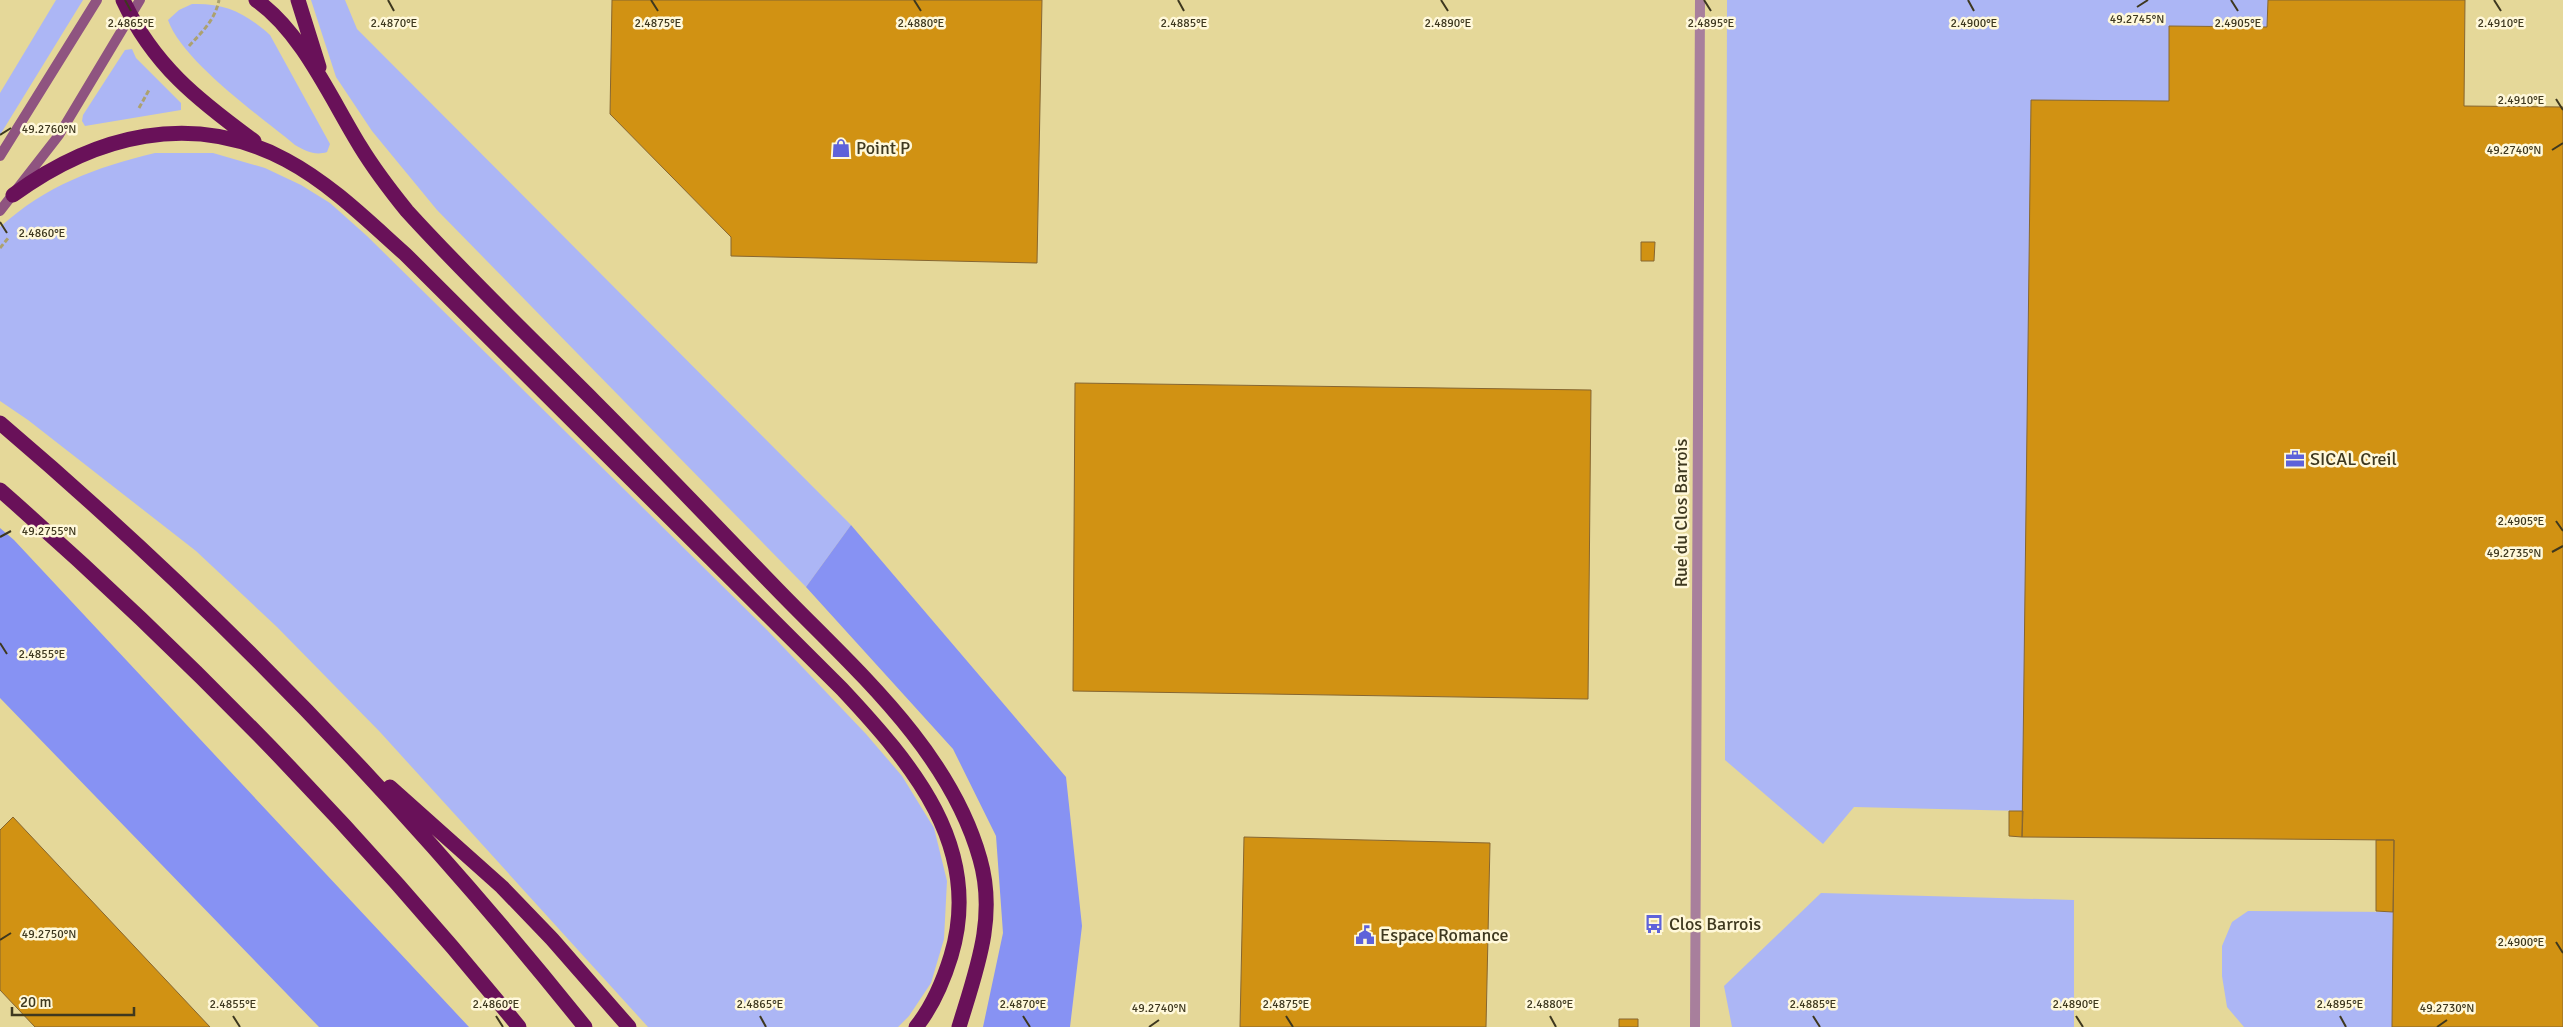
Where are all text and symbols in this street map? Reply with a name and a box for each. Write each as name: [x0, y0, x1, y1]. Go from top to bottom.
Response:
text: 49.2745°N: [2110, 12, 2164, 27]
text: 2.4865°E: [108, 16, 155, 31]
text: 2.4870°E: [371, 16, 418, 31]
text: 2.4875°E: [635, 16, 682, 31]
text: 2.4880°E: [898, 16, 945, 31]
text: 2.4885°E: [1161, 16, 1208, 31]
text: 2.4890°E: [1425, 16, 1472, 31]
text: 2.4895°E: [1688, 16, 1735, 31]
text: 2.4900°E: [1951, 16, 1998, 31]
text: 2.4905°E: [2215, 16, 2262, 31]
text: 2.4910°E: [2478, 16, 2525, 31]
text: 2.4910°E: [2498, 93, 2545, 108]
text: 49.2760°N: [22, 122, 76, 137]
shop icon: Point P: [830, 137, 852, 159]
place label: Point P: [856, 137, 910, 159]
text: 49.2740°N: [2487, 143, 2541, 158]
text: 2.4860°E: [19, 226, 66, 241]
street label: Rue du Clos Barrois: [1670, 439, 1692, 587]
office icon: SICAL Creil: [2284, 448, 2306, 470]
place label: SICAL Creil: [2310, 448, 2397, 470]
text: 2.4905°E: [2498, 514, 2545, 529]
text: 49.2755°N: [22, 524, 76, 539]
text: 49.2735°N: [2487, 546, 2541, 561]
text: 2.4855°E: [19, 647, 66, 662]
bus stop icon: Clos Barrois: [1643, 913, 1665, 935]
place label: Clos Barrois: [1669, 913, 1761, 935]
public building icon: Espace Romance: [1354, 924, 1376, 946]
place label: Espace Romance: [1380, 924, 1509, 946]
text: 49.2750°N: [22, 927, 76, 942]
text: 2.4900°E: [2498, 935, 2545, 950]
scale bar: [12, 984, 135, 1016]
text: 20 m: [20, 993, 51, 1011]
text: 2.4855°E: [210, 997, 257, 1012]
text: 2.4860°E: [473, 997, 520, 1012]
text: 2.4865°E: [737, 997, 784, 1012]
text: 2.4870°E: [1000, 997, 1047, 1012]
text: 2.4875°E: [1263, 997, 1310, 1012]
text: 2.4880°E: [1527, 997, 1574, 1012]
text: 2.4885°E: [1790, 997, 1837, 1012]
text: 2.4890°E: [2053, 997, 2100, 1012]
text: 2.4895°E: [2317, 997, 2364, 1012]
text: 49.2740°N: [1132, 1001, 1186, 1016]
text: 49.2730°N: [2420, 1001, 2474, 1016]

